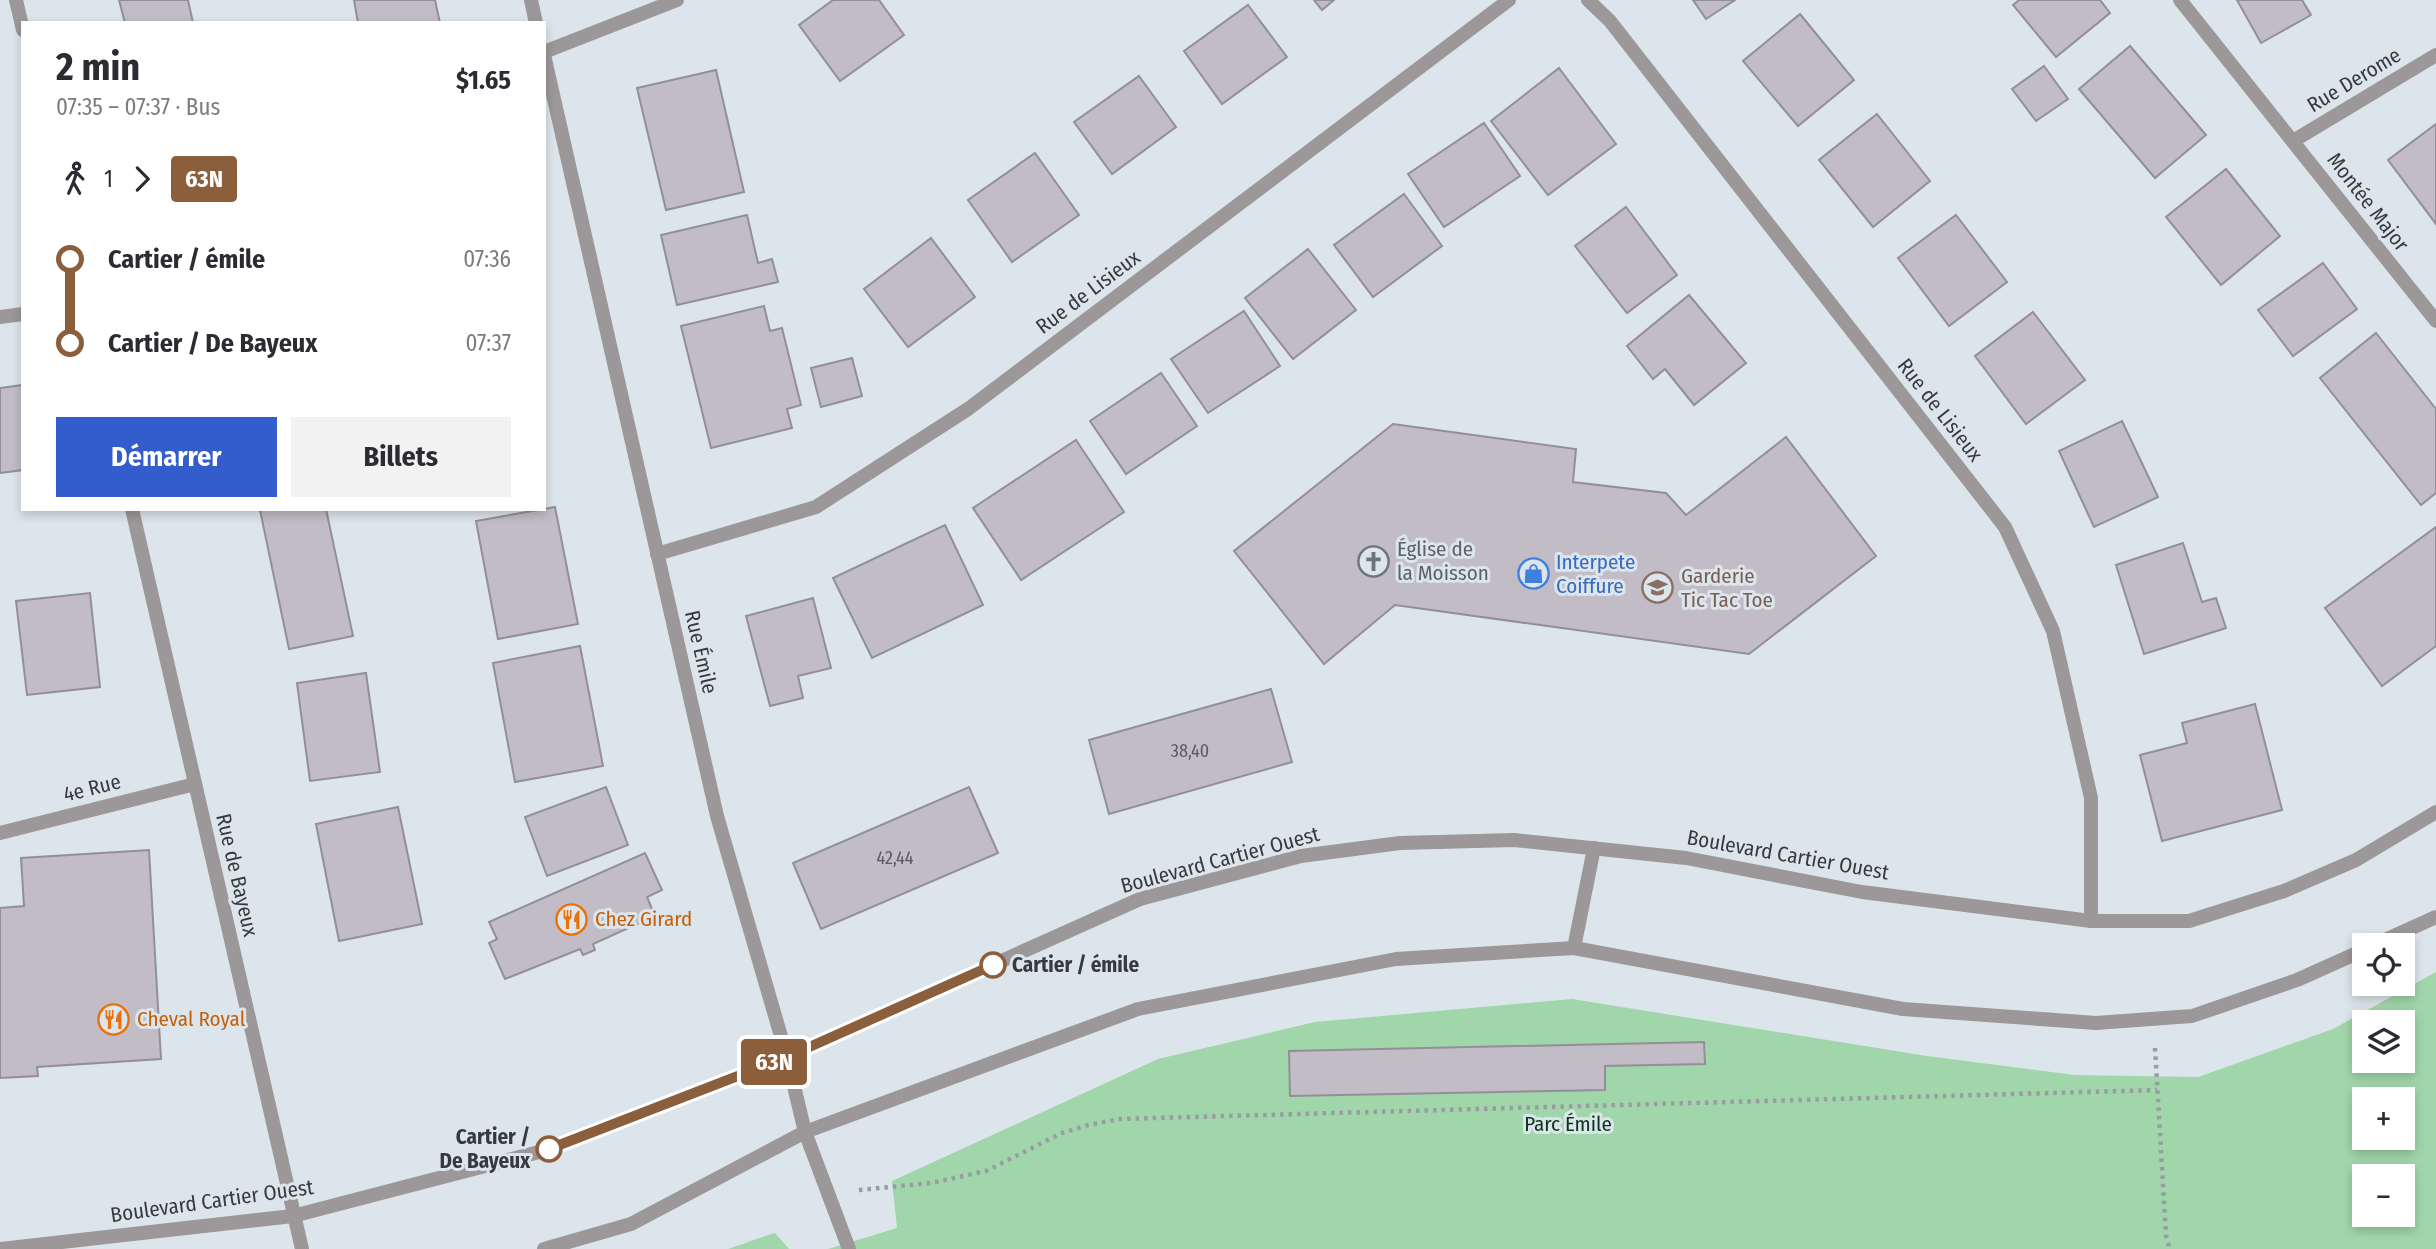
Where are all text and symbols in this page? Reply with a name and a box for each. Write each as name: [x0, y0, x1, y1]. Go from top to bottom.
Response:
street label: Rue Derome: [2302, 42, 2406, 118]
text: 2 min: [56, 44, 140, 90]
text: $1.65: [456, 65, 511, 96]
text: 07:35 – 07:37 · Bus: [56, 93, 220, 121]
street label: Montée Major: [2321, 148, 2415, 257]
icon: walk: [56, 160, 94, 198]
icon: forward: [123, 160, 161, 198]
text: 1: [104, 165, 113, 193]
text: 63N: [185, 165, 223, 193]
text: Cartier / émile: [108, 244, 265, 275]
street label: Rue de Lisieux: [1031, 244, 1146, 340]
text: 07:36: [463, 245, 511, 273]
text: Cartier / De Bayeux: [108, 328, 318, 359]
text: 07:37: [465, 329, 511, 357]
street label: Rue de Lisieux: [1892, 353, 1989, 467]
button: Démarrer: [56, 417, 277, 497]
button: Billets: [291, 417, 511, 497]
place label: Église de la Moisson: [1397, 536, 1489, 586]
church icon: Église de la Moisson: [1357, 544, 1391, 578]
place label: Interpete Coiffure: [1556, 549, 1635, 599]
shop icon: Interpete Coiffure: [1516, 557, 1550, 591]
place label: Garderie Tic Tac Toe: [1681, 563, 1773, 613]
school or university icon: Garderie Tic Tac Toe: [1641, 571, 1675, 605]
street label: Rue Émile: [679, 608, 723, 696]
house number: 38,40: [1171, 740, 1209, 762]
street label: 4e Rue: [61, 768, 123, 808]
street label: Rue de Bayeux: [210, 811, 264, 940]
street label: Boulevard Cartier Ouest: [1118, 821, 1322, 899]
street label: Boulevard Cartier Ouest: [1685, 824, 1891, 886]
house number: 42,44: [877, 847, 914, 869]
restaurant icon: Chez Girard: [555, 902, 589, 936]
place label: Chez Girard: [595, 906, 692, 932]
map controls: [2352, 933, 2415, 1227]
button: locate: [2352, 933, 2415, 996]
marker: Cartier / émile: [980, 952, 1006, 978]
place label: Cartier / émile: [1012, 952, 1139, 978]
restaurant icon: Cheval Royal: [97, 1002, 131, 1036]
place label: Cheval Royal: [137, 1006, 246, 1032]
button: layers: [2352, 1010, 2415, 1073]
line badge: 63N: [734, 1039, 814, 1085]
text: 63N: [755, 1048, 793, 1076]
button: +: [2352, 1087, 2415, 1150]
park label: Parc Émile: [1524, 1111, 1612, 1137]
place label: Cartier / De Bayeux: [439, 1124, 531, 1174]
marker: Cartier / De Bayeux: [536, 1136, 562, 1162]
button: −: [2352, 1164, 2415, 1227]
street label: Boulevard Cartier Ouest: [109, 1174, 315, 1228]

